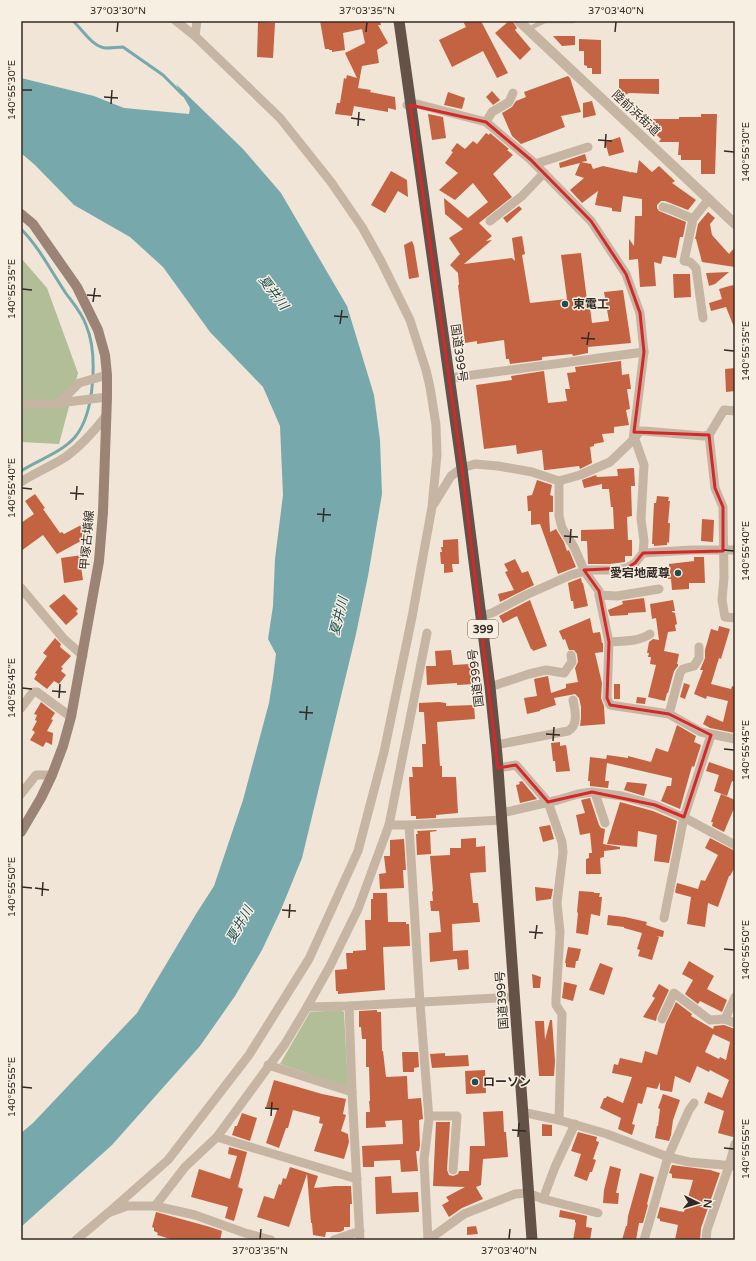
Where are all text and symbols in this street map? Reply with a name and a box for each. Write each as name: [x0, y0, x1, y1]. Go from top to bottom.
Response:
text: 37°03'30"N: [90, 5, 146, 17]
text: 37°03'35"N: [339, 5, 395, 17]
text: 37°03'40"N: [588, 5, 644, 17]
text: 140°55'30"E: [6, 60, 18, 120]
street label: 陸前浜街道: [609, 87, 663, 139]
text: 140°55'30"E: [740, 122, 752, 182]
text: 140°55'35"E: [6, 259, 18, 319]
water label: 夏井川: [255, 272, 293, 315]
place label: 東電工: [573, 297, 609, 311]
marker: 東電工: [560, 299, 570, 309]
text: 140°55'35"E: [740, 321, 752, 381]
street label: 国道399号: [448, 323, 470, 383]
text: 140°55'40"E: [6, 458, 18, 518]
street label: 甲塚古墳線: [77, 509, 97, 571]
text: 140°55'40"E: [740, 521, 752, 581]
place label: 愛宕地蔵尊: [610, 566, 670, 580]
marker: 愛宕地蔵尊: [673, 568, 683, 578]
water label: 夏井川: [326, 593, 352, 637]
road number: 399: [468, 620, 498, 638]
street label: 国道399号: [465, 648, 487, 708]
text: 140°55'45"E: [6, 658, 18, 718]
text: 140°55'45"E: [740, 720, 752, 780]
text: 140°55'50"E: [6, 857, 18, 917]
water label: 夏井川: [223, 902, 258, 945]
text: 140°55'50"E: [740, 920, 752, 980]
street label: 国道399号: [493, 970, 511, 1030]
text: 140°55'55"E: [6, 1057, 18, 1117]
place label: ローソン: [483, 1075, 531, 1089]
marker: ローソン: [470, 1077, 480, 1087]
text: 140°55'55"E: [740, 1119, 752, 1179]
north arrow: [678, 1183, 718, 1223]
text: N: [701, 1199, 714, 1209]
text: 37°03'35"N: [232, 1245, 288, 1257]
text: 37°03'40"N: [481, 1245, 537, 1257]

